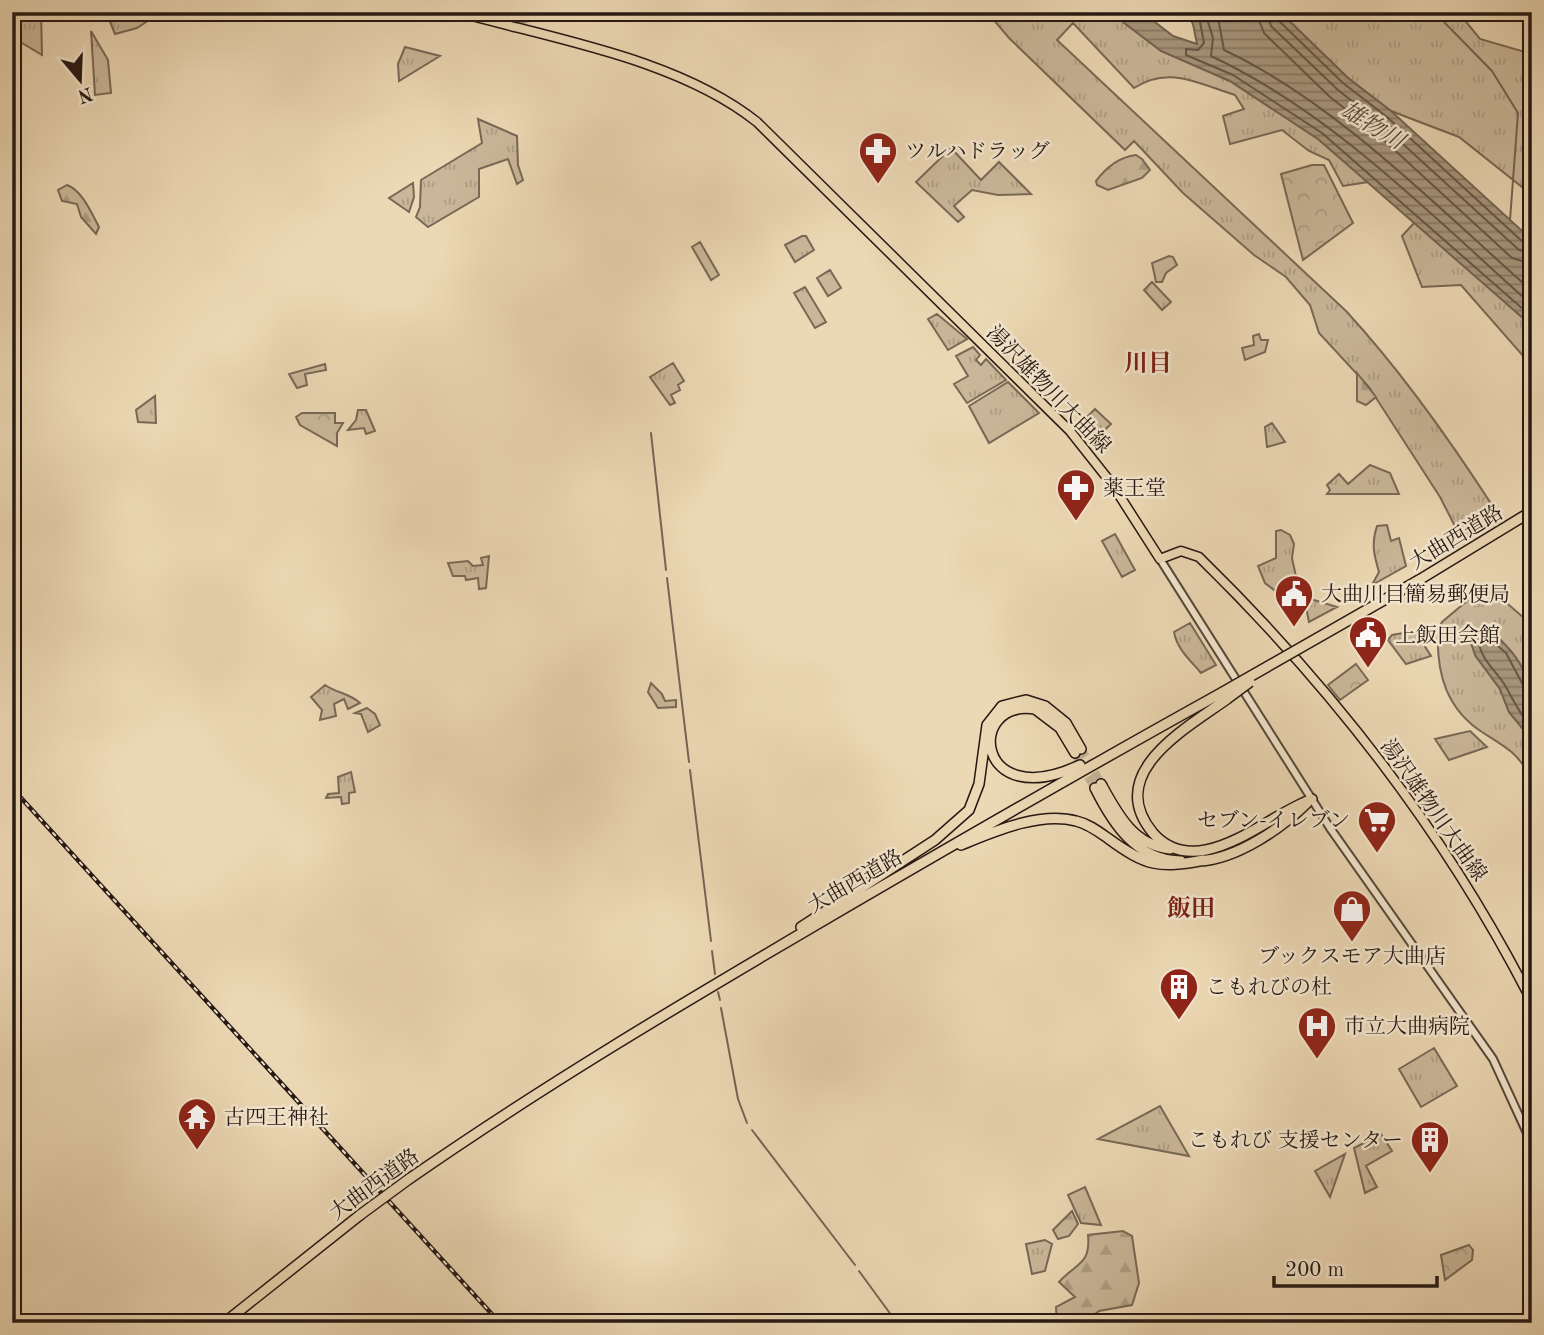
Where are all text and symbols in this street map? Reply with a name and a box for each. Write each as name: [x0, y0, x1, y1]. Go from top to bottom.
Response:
north arrow: [46, 46, 116, 116]
text: N: [74, 82, 95, 105]
water label: 雄物川: [1337, 97, 1411, 155]
pharmacy icon: ツルハドラッグ: [857, 130, 899, 185]
place label: ツルハドラッグ: [905, 141, 1050, 163]
street label: 湯沢雄物川大曲線: [982, 321, 1115, 458]
district label: 川目: [1124, 350, 1172, 377]
pharmacy icon: 薬王堂: [1055, 467, 1097, 522]
place label: 薬王堂: [1103, 477, 1166, 500]
street label: 大曲西道路: [1405, 501, 1507, 574]
public building icon: 大曲川目簡易郵便局: [1273, 573, 1315, 628]
place label: 大曲川目簡易郵便局: [1321, 583, 1510, 606]
public building icon: 上飯田会館: [1347, 614, 1389, 669]
place label: 上飯田会館: [1395, 624, 1500, 647]
street label: 湯沢雄物川大曲線: [1376, 735, 1491, 886]
supermarket icon: セブン-イレブン: [1356, 799, 1398, 854]
place label: セブン-イレブン: [1197, 809, 1350, 832]
street label: 大曲西道路: [804, 845, 906, 918]
shop icon: ブックスモア大曲店: [1331, 888, 1373, 943]
district label: 飯田: [1167, 895, 1215, 922]
place label: ブックスモア大曲店: [1258, 945, 1446, 968]
building icon: こもれびの杜: [1158, 966, 1200, 1021]
place label: こもれびの杜: [1206, 976, 1332, 999]
hospital icon: 市立大曲病院: [1296, 1005, 1338, 1060]
place label: 市立大曲病院: [1344, 1015, 1470, 1038]
temple icon: 古四王神社: [176, 1096, 218, 1151]
place label: 古四王神社: [224, 1106, 329, 1129]
building icon: こもれび 支援センター: [1409, 1119, 1451, 1174]
place label: こもれび 支援センター: [1188, 1129, 1403, 1152]
street label: 大曲西道路: [325, 1144, 424, 1225]
scale bar: [1274, 1244, 1437, 1288]
text: 200 m: [1285, 1260, 1344, 1281]

